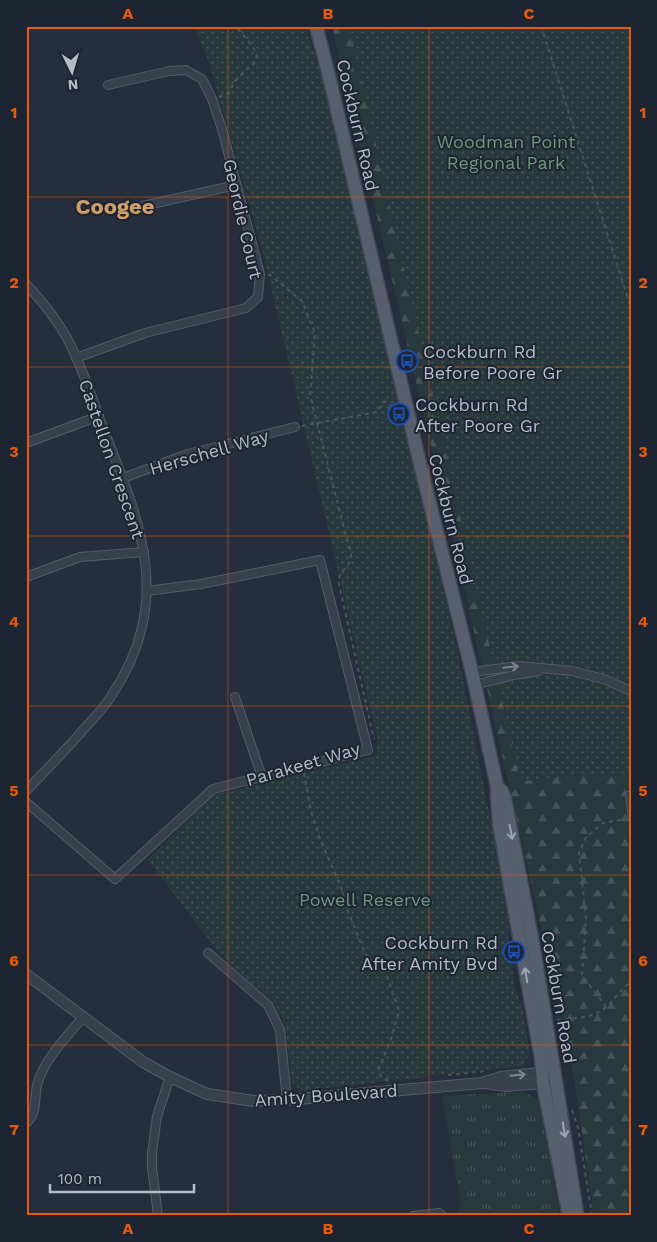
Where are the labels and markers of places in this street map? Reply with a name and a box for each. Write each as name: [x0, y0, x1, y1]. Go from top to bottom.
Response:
place label: Cockburn Rd Before Poore Gr: [423, 341, 563, 383]
bus stop icon: Cockburn Rd Before Poore Gr: [395, 349, 419, 373]
place label: Cockburn Rd After Poore Gr: [415, 394, 540, 436]
bus stop icon: Cockburn Rd After Poore Gr: [387, 402, 411, 426]
place label: Cockburn Rd After Amity Bvd: [361, 932, 498, 974]
bus stop icon: Cockburn Rd After Amity Bvd: [502, 940, 526, 964]

